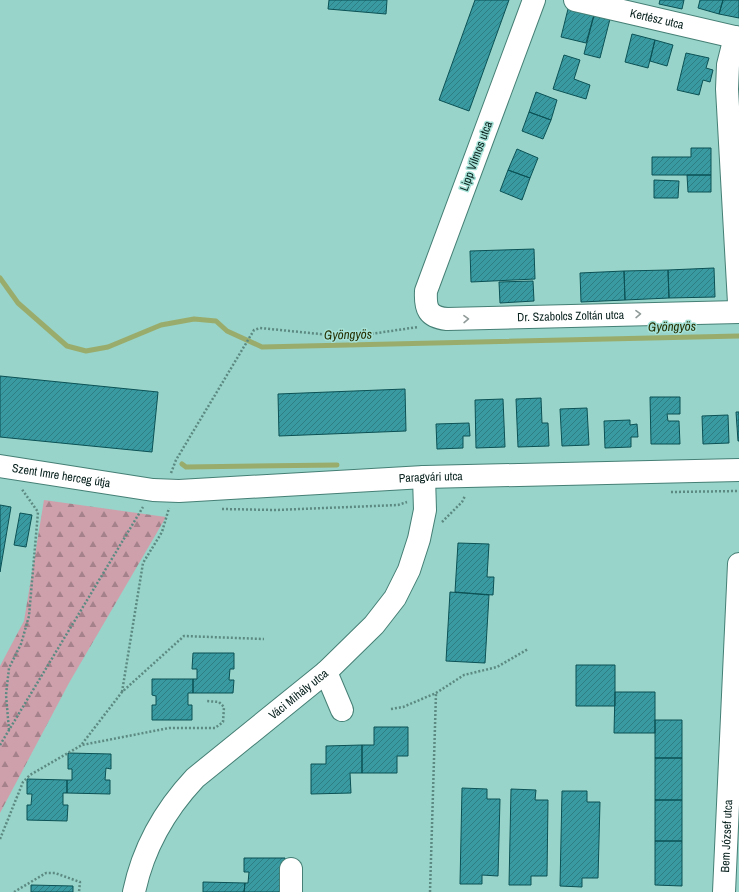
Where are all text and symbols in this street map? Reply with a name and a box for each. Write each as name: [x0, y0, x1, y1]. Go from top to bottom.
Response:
street label: Kertész utca: [628, 5, 686, 33]
street label: Lipp Vilmos utca: [456, 118, 496, 193]
street label: Dr. Szabolcs Zoltán utca: [517, 307, 625, 325]
one-way arrow: [635, 310, 641, 318]
one-way arrow: [463, 314, 469, 323]
water label: Gyöngyös: [648, 318, 696, 335]
water label: Gyöngyös: [324, 326, 372, 343]
street label: Szent Imre herceg útja: [11, 460, 112, 491]
street label: Paragvári utca: [398, 468, 463, 486]
street label: Váci Mihály utca: [265, 665, 332, 723]
street label: Bem József utca: [717, 799, 736, 873]

